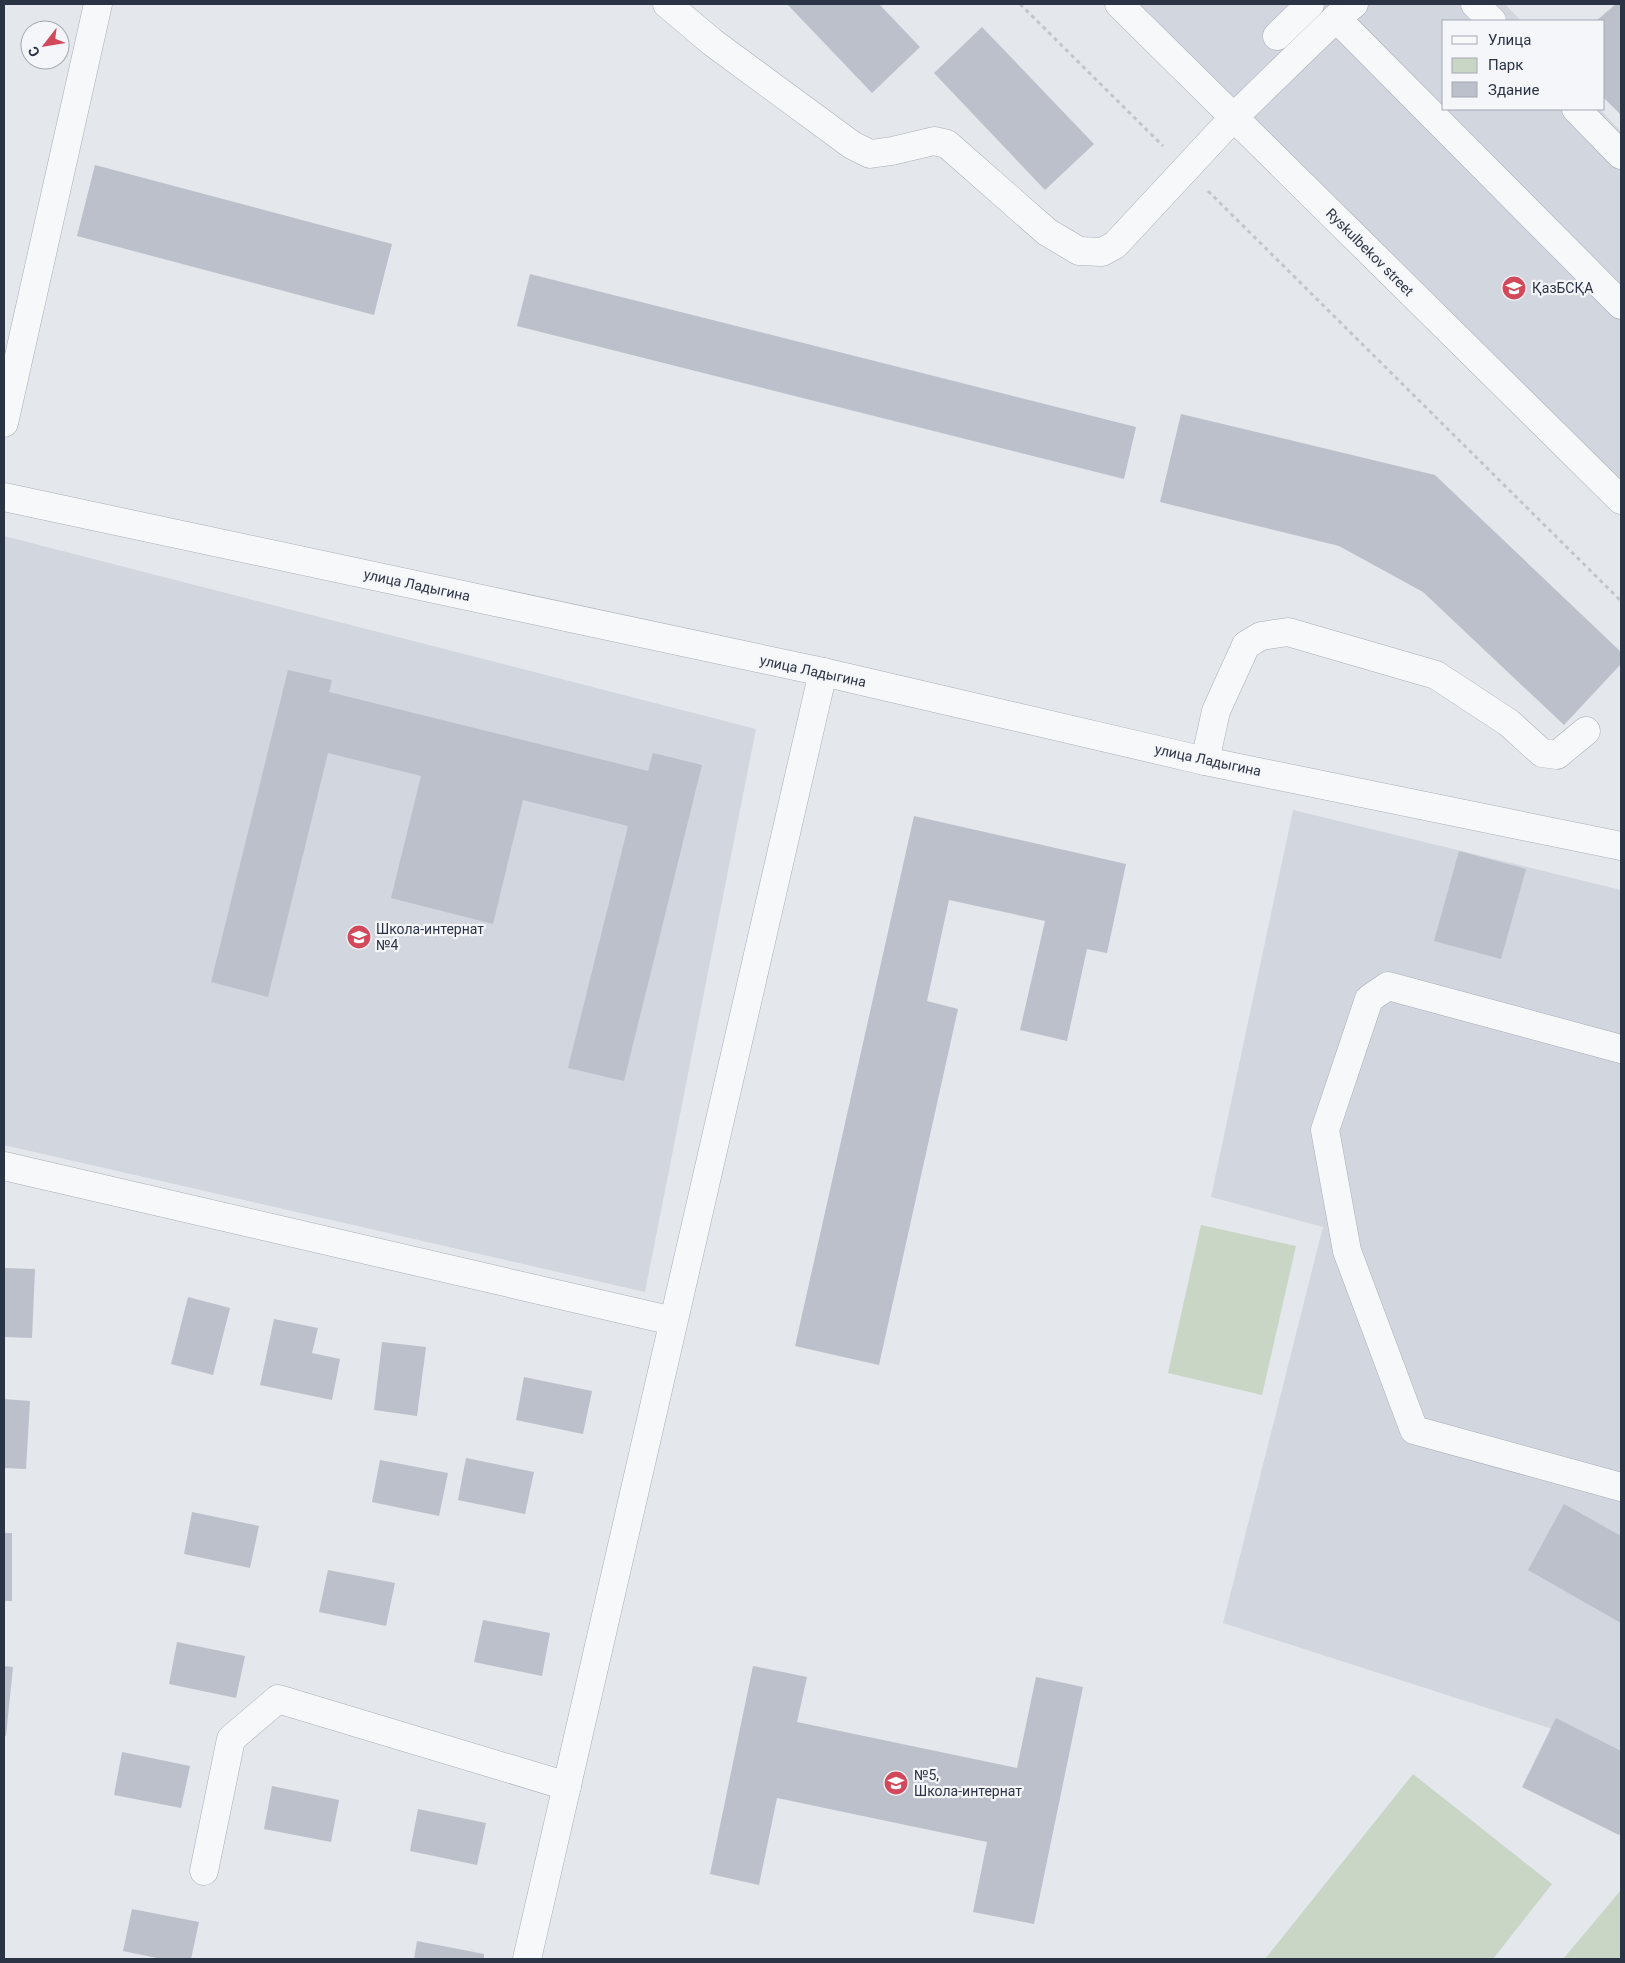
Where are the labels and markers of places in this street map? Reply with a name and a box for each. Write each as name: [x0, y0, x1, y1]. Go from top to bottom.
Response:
school or university icon: ҚазБСҚА: [1501, 275, 1527, 301]
place label: ҚазБСҚА: [1532, 280, 1593, 296]
place label: Школа-интернат №4: [376, 921, 484, 953]
school or university icon: Школа-интернат №4: [346, 924, 372, 950]
place label: №5, Школа-интернат: [914, 1767, 1022, 1799]
school or university icon: №5, Школа-интернат: [883, 1770, 909, 1796]

